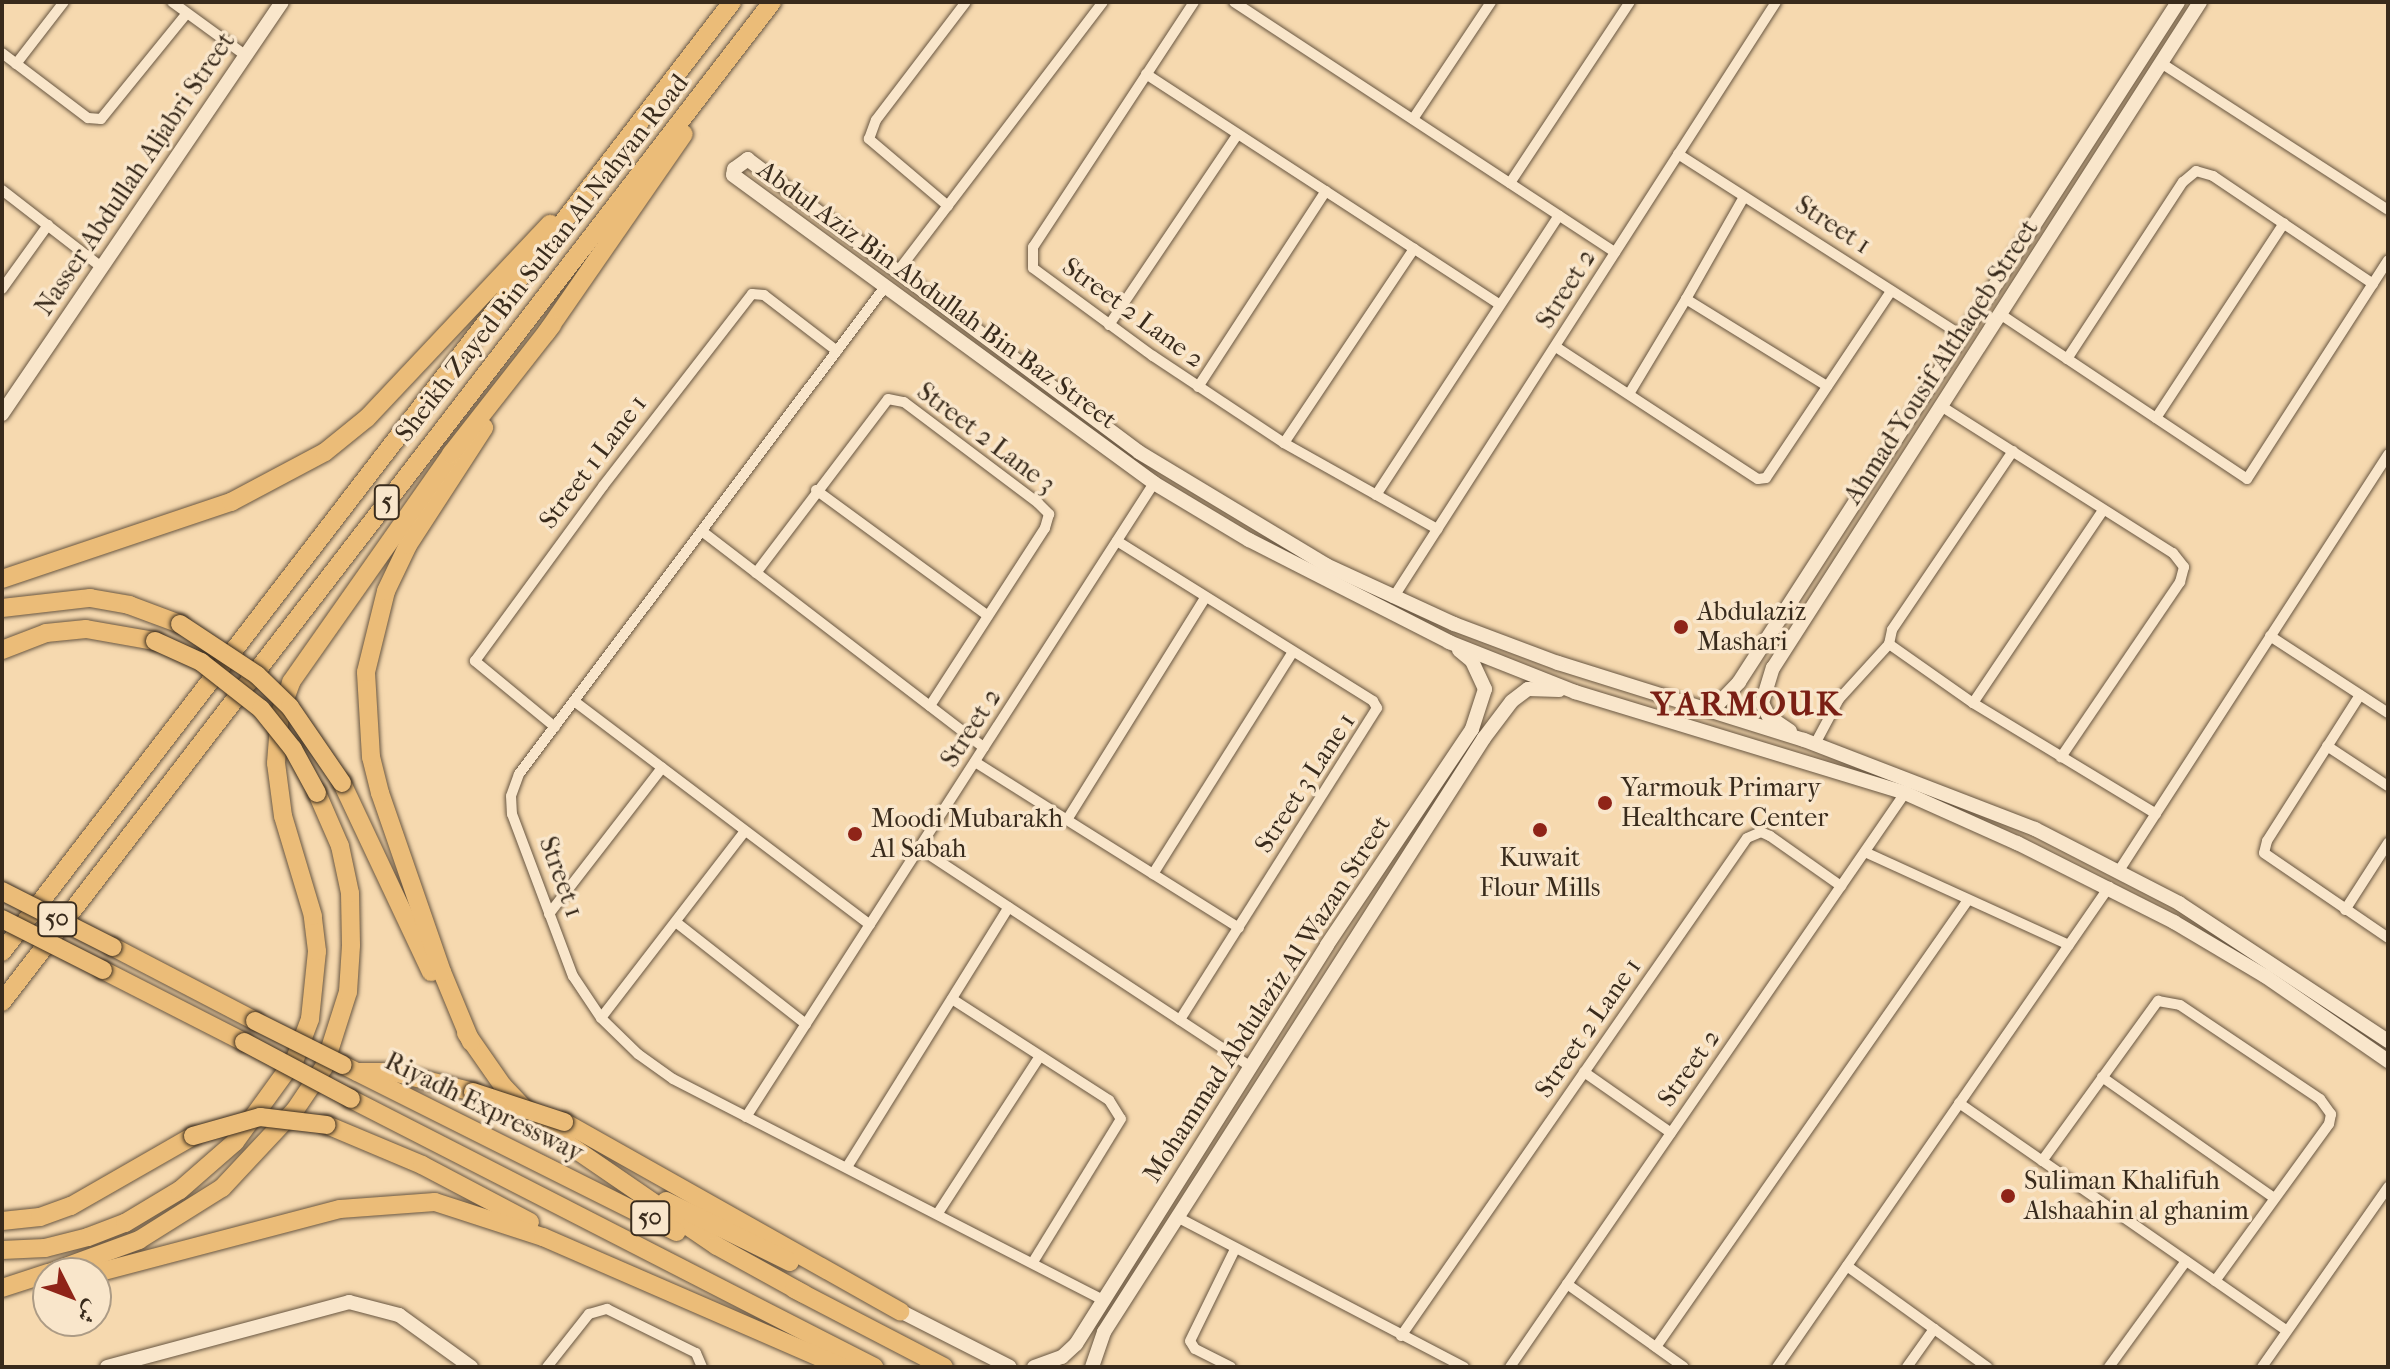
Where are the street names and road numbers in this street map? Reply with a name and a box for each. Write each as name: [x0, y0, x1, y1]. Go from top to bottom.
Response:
street label: Nasser Abdullah Aljabri Street: [28, 27, 242, 321]
street label: Sheikh Zayed Bin Sultan Al Nahyan Road: [389, 68, 695, 448]
street label: Abdul Aziz Bin Abdullah Bin Baz Street: [751, 154, 1123, 436]
street label: Street 1: [1790, 189, 1876, 261]
street label: Ahmad Yousif Althaqeb Street: [1837, 214, 2045, 510]
street label: Street 2: [1530, 244, 1602, 334]
street label: Street 2 Lane 2: [1056, 251, 1210, 375]
street label: Street 2 Lane 3: [911, 376, 1061, 500]
street label: Street 1 Lane 1: [533, 389, 653, 535]
road number: 5: [373, 482, 401, 522]
street label: Street 2: [934, 683, 1008, 773]
street label: Street 3 Lane 1: [1248, 707, 1362, 859]
street label: Mohammad Abdulaziz Al Wazan Street: [1137, 810, 1397, 1188]
street label: Street 1: [532, 832, 590, 922]
road number: 50: [37, 899, 77, 939]
street label: Street 2 Lane 1: [1528, 952, 1648, 1104]
street label: Street 2: [1651, 1023, 1727, 1113]
street label: Riyadh Expressway: [380, 1045, 588, 1169]
road number: 50: [630, 1198, 670, 1238]

